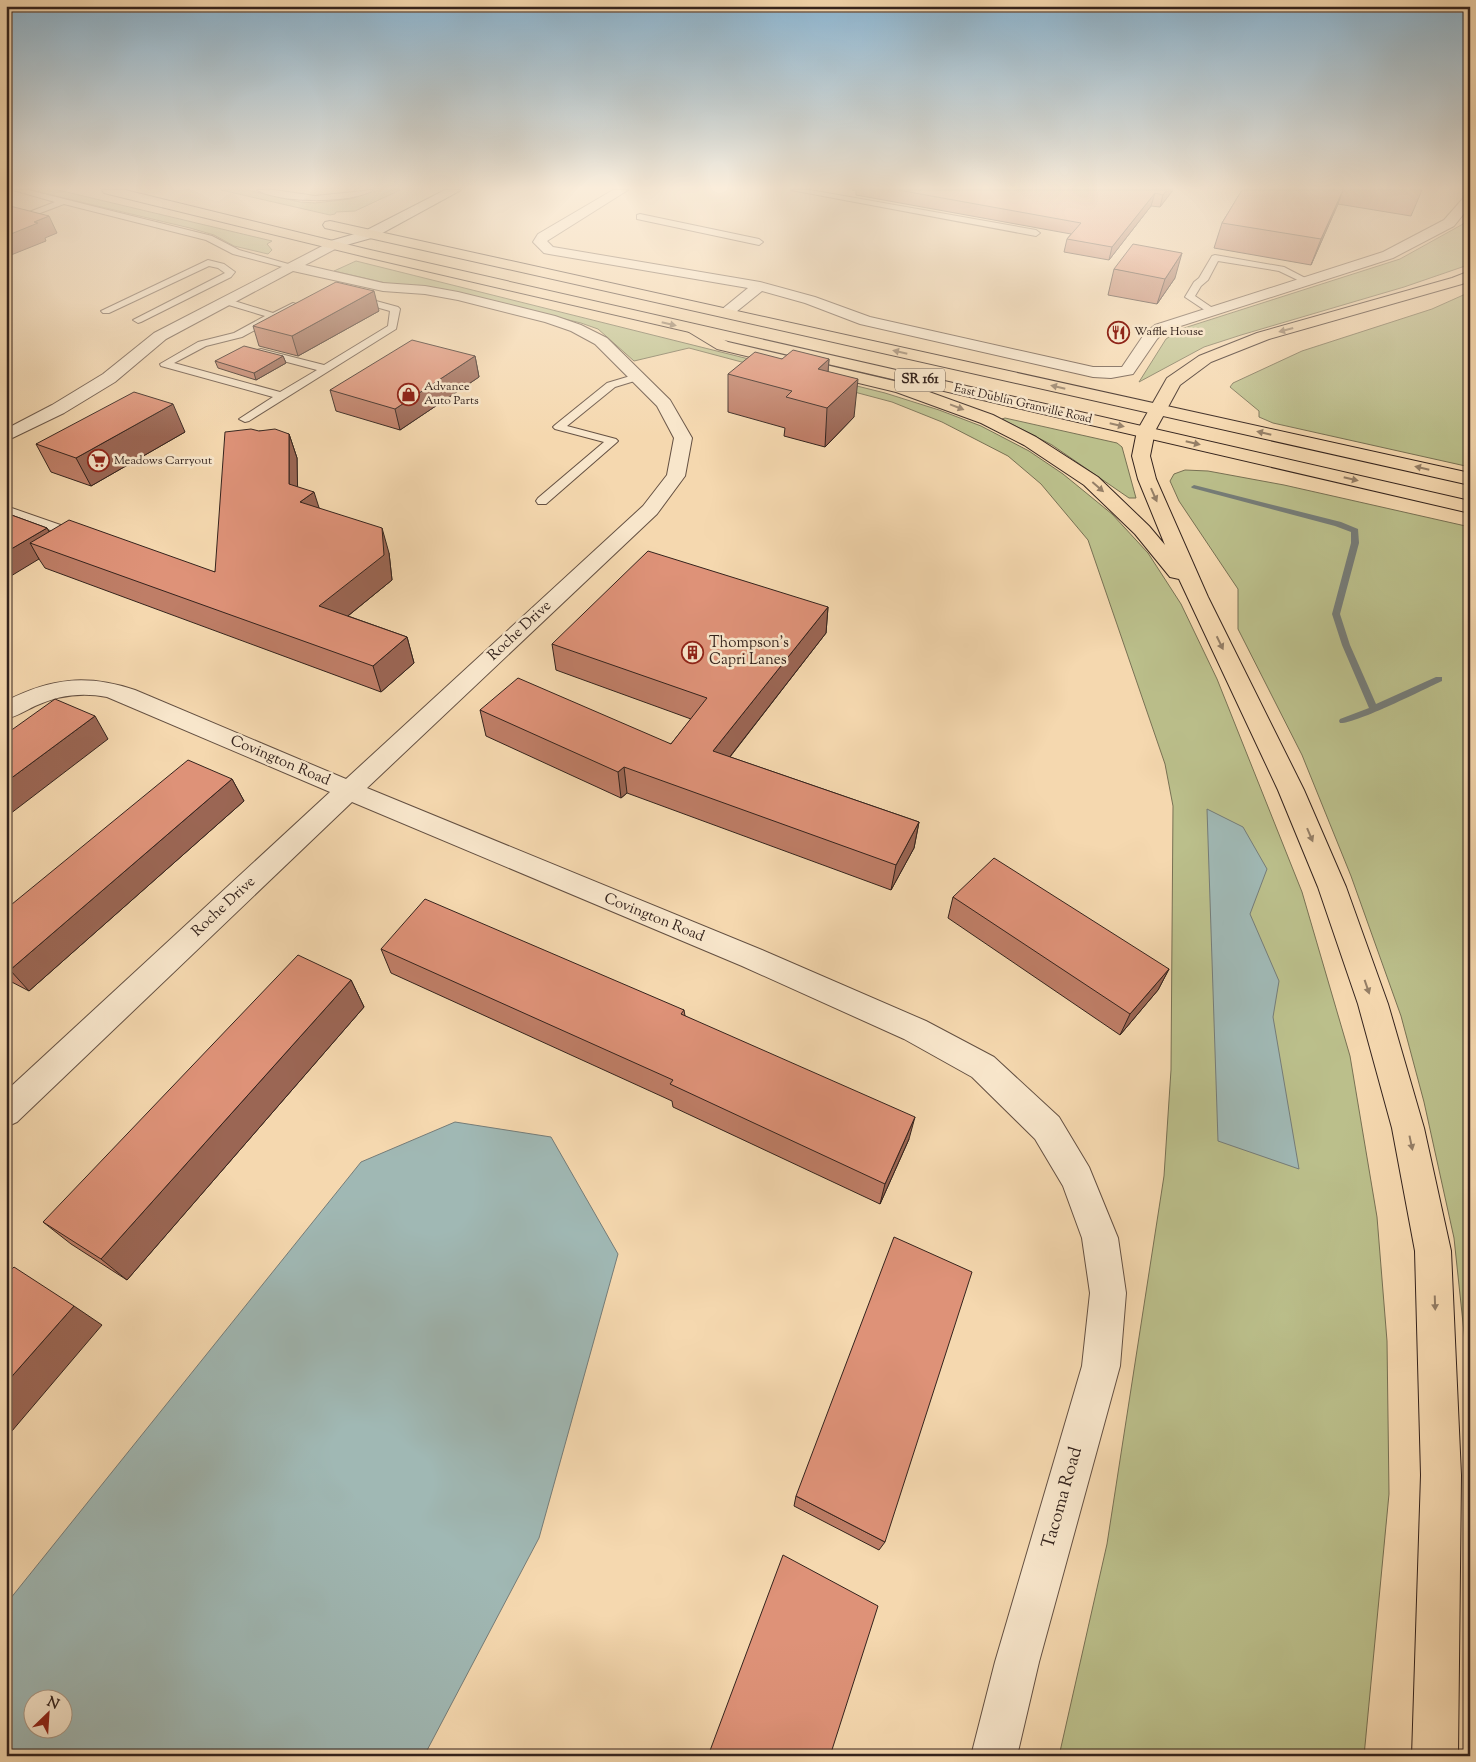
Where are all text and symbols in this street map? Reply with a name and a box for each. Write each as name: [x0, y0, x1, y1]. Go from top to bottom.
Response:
one-way arrow: [662, 320, 677, 328]
restaurant icon: Waffle House: [1106, 320, 1130, 344]
place label: Waffle House: [1134, 323, 1204, 341]
one-way arrow: [1279, 326, 1294, 334]
one-way arrow: [891, 347, 907, 355]
road number: SR 161: [895, 368, 945, 392]
place label: Advance Auto Parts: [424, 378, 479, 410]
street label: East Dublin Granville Road: [952, 379, 1094, 429]
shop icon: Advance Auto Parts: [396, 382, 420, 406]
one-way arrow: [1051, 383, 1066, 391]
one-way arrow: [950, 403, 965, 411]
one-way arrow: [1109, 421, 1124, 429]
one-way arrow: [1255, 428, 1271, 436]
one-way arrow: [1186, 439, 1201, 447]
supermarket icon: Meadows Carryout: [86, 449, 110, 473]
place label: Meadows Carryout: [114, 452, 212, 470]
one-way arrow: [1415, 464, 1430, 472]
one-way arrow: [1344, 476, 1360, 484]
one-way arrow: [1091, 482, 1104, 493]
one-way arrow: [1150, 488, 1158, 502]
street label: Roche Drive: [484, 596, 556, 666]
place label: Thompson's Capri Lanes: [709, 633, 789, 671]
one-way arrow: [1216, 636, 1224, 651]
building icon: Thompson's Capri Lanes: [681, 640, 705, 664]
street label: Covington Road: [227, 730, 334, 792]
one-way arrow: [1307, 828, 1315, 842]
street label: Roche Drive: [188, 872, 260, 942]
street label: Covington Road: [601, 888, 708, 948]
one-way arrow: [1364, 980, 1372, 995]
one-way arrow: [1407, 1136, 1415, 1151]
one-way arrow: [1432, 1296, 1440, 1312]
street label: Tacoma Road: [1036, 1444, 1090, 1552]
north arrow: [22, 1690, 72, 1740]
text: N: [43, 1693, 62, 1715]

